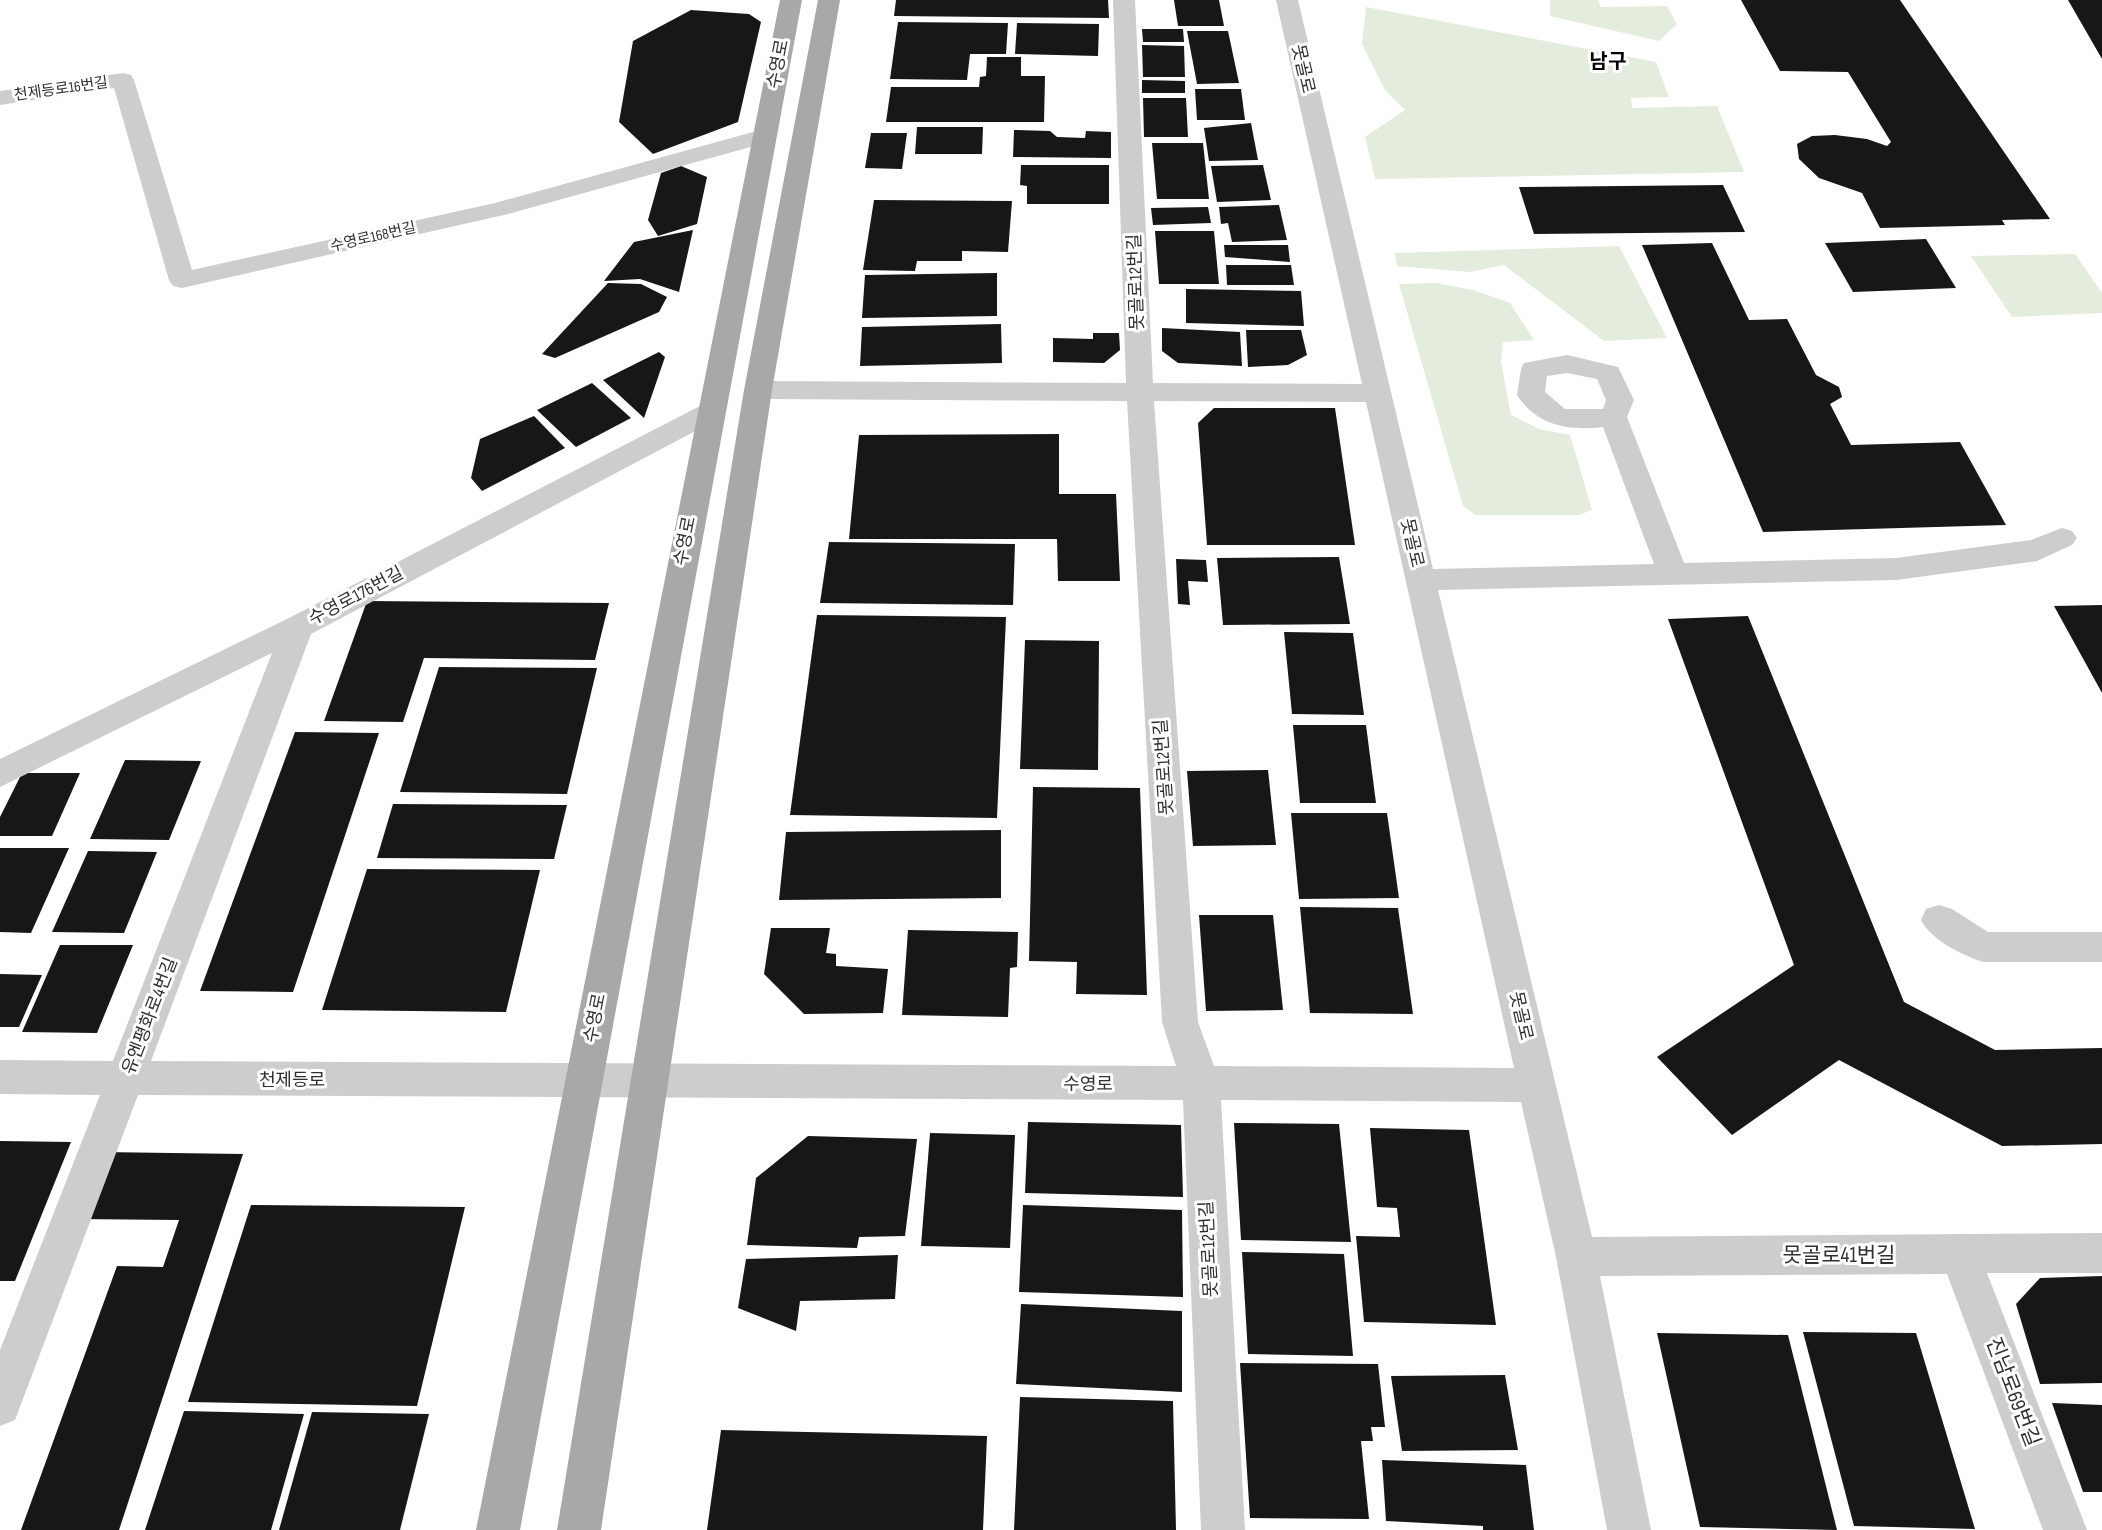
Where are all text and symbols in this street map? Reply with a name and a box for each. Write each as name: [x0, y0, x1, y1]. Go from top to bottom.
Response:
street label: 수영로: [763, 38, 793, 90]
street label: 못골로: [1287, 42, 1319, 96]
district label: 남구: [1590, 50, 1626, 74]
street label: 천제등로16번길: [13, 73, 109, 105]
street label: 수영로168번길: [328, 218, 418, 256]
street label: 못골로12번길: [1124, 233, 1148, 331]
street label: 수영로: [670, 515, 700, 567]
street label: 못골로: [1396, 516, 1428, 570]
street label: 수영로176번길: [305, 562, 407, 630]
street label: 못골로12번길: [1150, 718, 1178, 816]
street label: 유엔평화로4번길: [118, 955, 182, 1077]
street label: 못골로: [1505, 989, 1537, 1043]
street label: 수영로: [580, 992, 610, 1044]
street label: 천제등로: [259, 1070, 325, 1091]
street label: 수영로: [1063, 1074, 1113, 1095]
street label: 못골로12번길: [1196, 1200, 1222, 1298]
street label: 못골로41번길: [1783, 1243, 1895, 1268]
street label: 진남로69번길: [1981, 1334, 2045, 1450]

